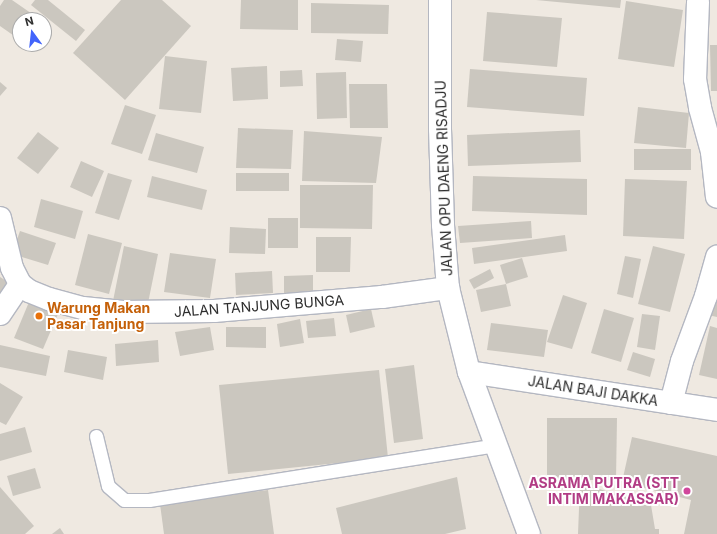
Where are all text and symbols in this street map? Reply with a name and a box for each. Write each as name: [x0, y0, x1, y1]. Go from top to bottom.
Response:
north arrow: [12, 12, 52, 52]
text: N: [23, 14, 35, 29]
street label: JALAN OPU DAENG RISADJU: [432, 80, 456, 276]
street label: JALAN TANJUNG BUNGA: [173, 292, 345, 320]
place label: Warung Makan Pasar Tanjung: [47, 300, 150, 332]
marker: Warung Makan Pasar Tanjung: [34, 311, 44, 321]
street label: JALAN BAJI DAKKA: [527, 372, 659, 410]
place label: ASRAMA PUTRA (STT INTIM MAKASSAR): [528, 475, 679, 508]
marker: ASRAMA PUTRA (STT INTIM MAKASSAR): [682, 486, 692, 496]

